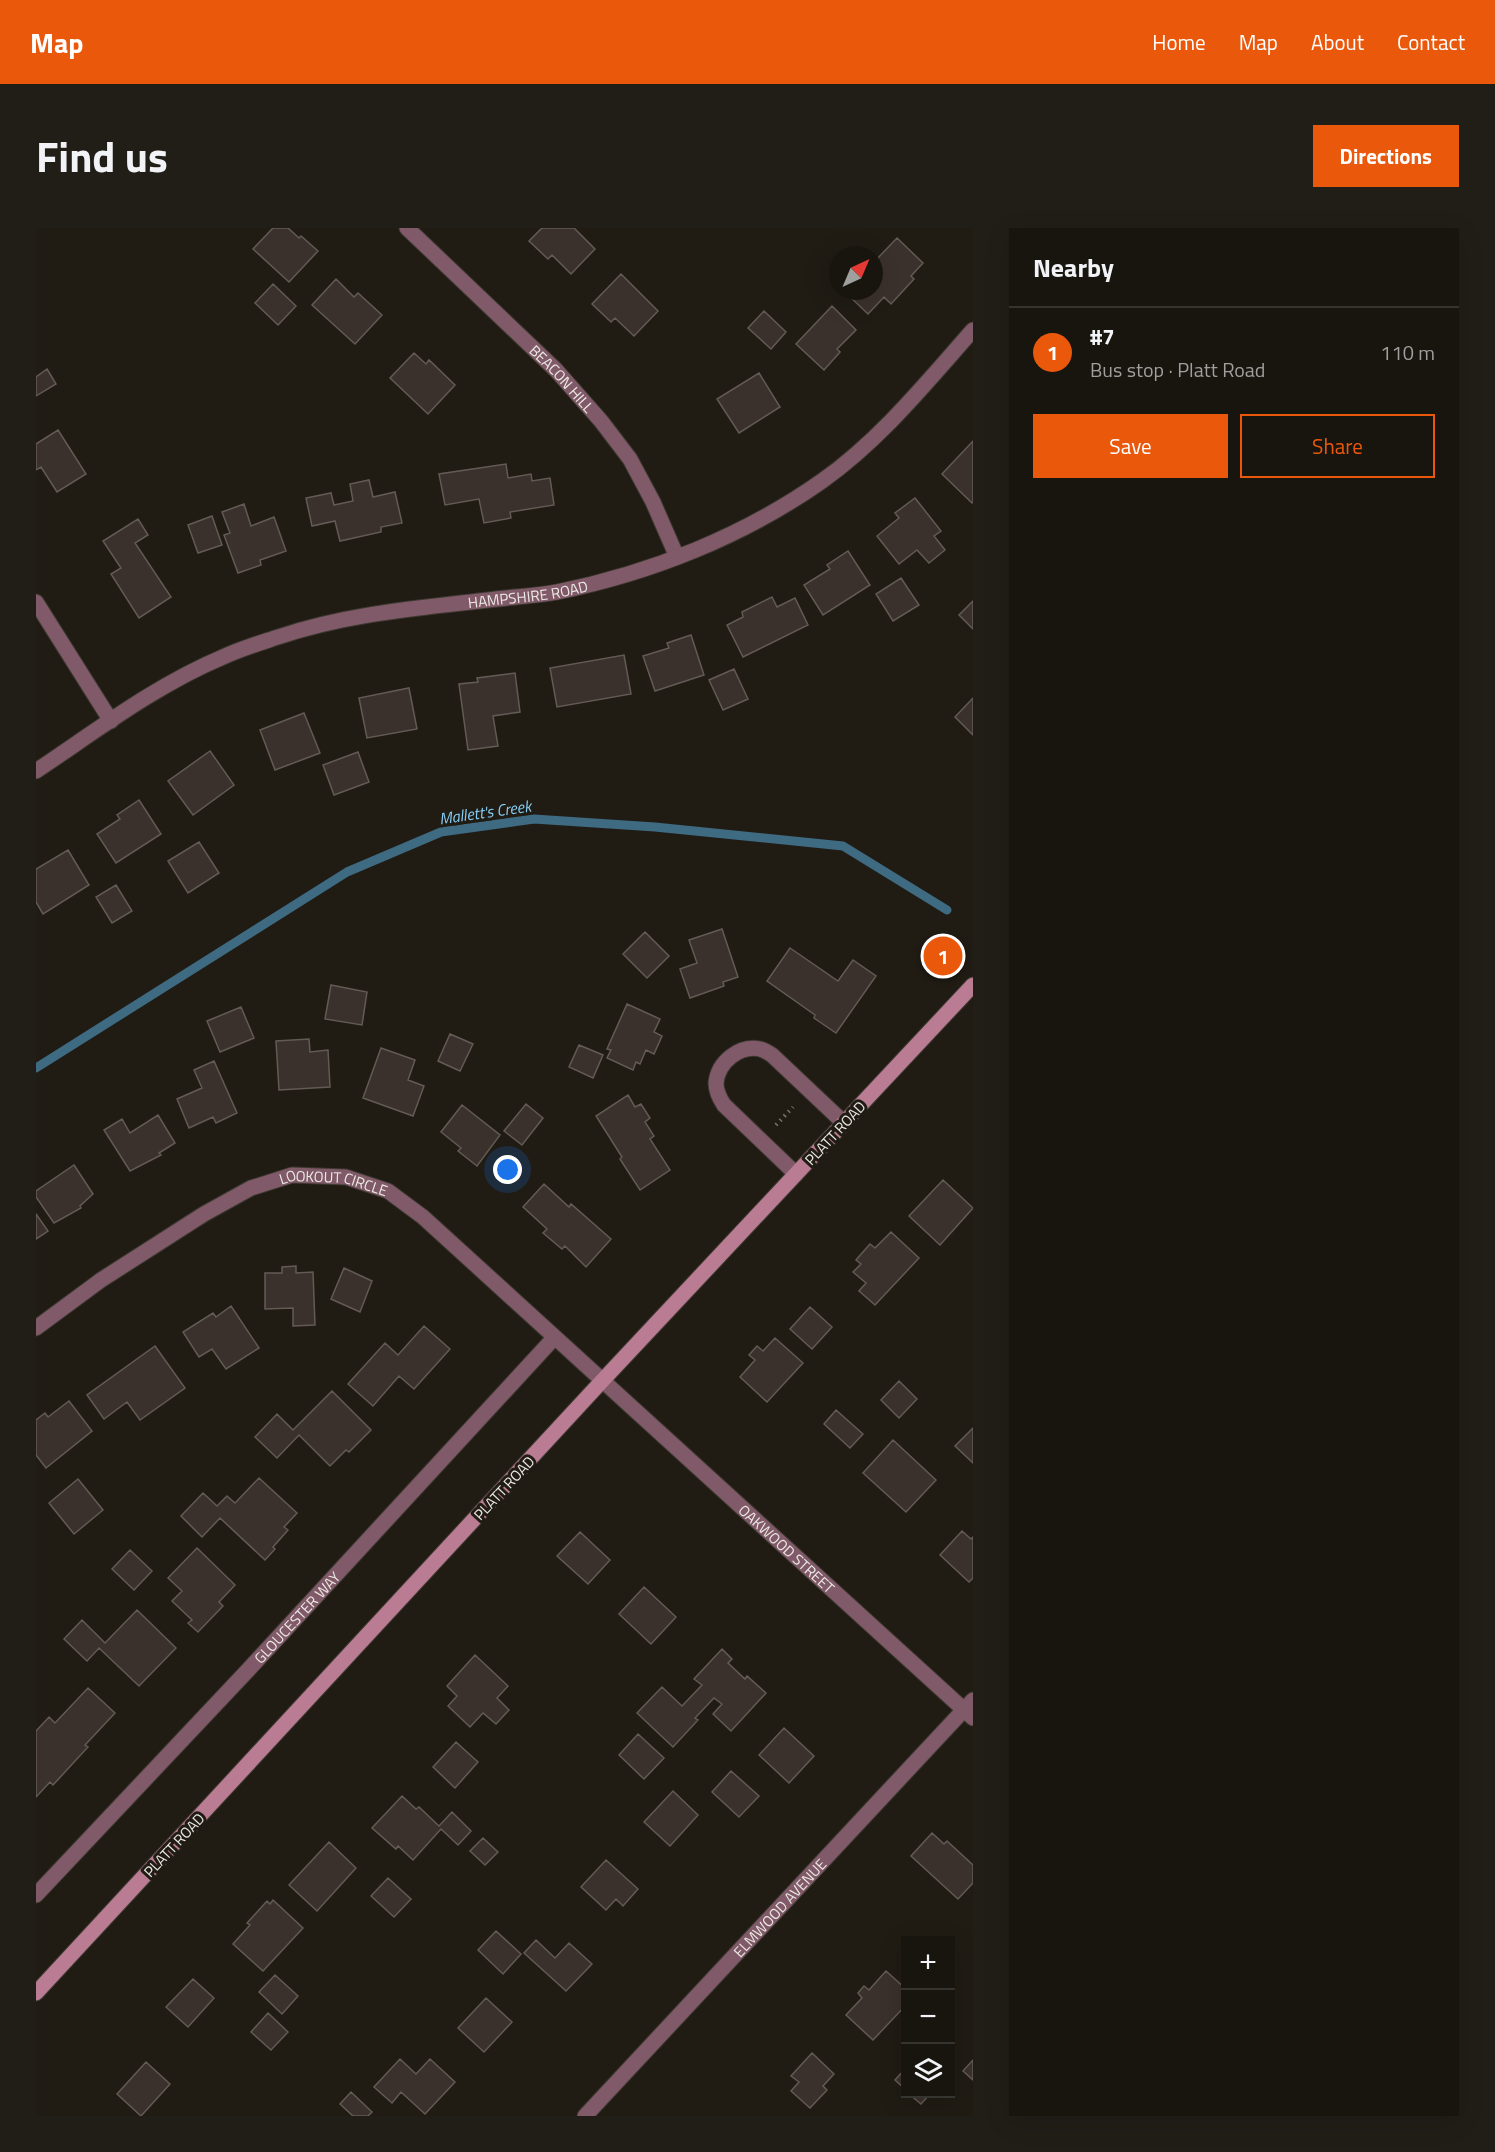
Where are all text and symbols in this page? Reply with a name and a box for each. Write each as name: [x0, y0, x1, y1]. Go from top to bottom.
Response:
text: Map: [30, 21, 84, 64]
text: Home: [1152, 26, 1206, 58]
text: Map: [1239, 26, 1278, 58]
text: About: [1311, 26, 1364, 58]
text: Contact: [1397, 26, 1465, 58]
text: Find us: [36, 124, 168, 188]
button: Directions: [1313, 125, 1459, 187]
north arrow: [829, 246, 883, 300]
text: Nearby: [1033, 248, 1114, 287]
text: #7: [1090, 320, 1115, 354]
text: 1: [1047, 337, 1058, 368]
text: 110 m: [1380, 337, 1435, 368]
street label: BEACON HILL: [524, 339, 600, 417]
text: Bus stop · Platt Road: [1090, 354, 1265, 385]
button: Save: [1033, 414, 1228, 478]
button: Share: [1240, 414, 1435, 478]
street label: HAMPSHIRE ROAD: [467, 574, 590, 614]
water label: Mallett's Creek: [437, 793, 534, 830]
pin: 1: [924, 934, 962, 978]
street label: PLATT ROAD: [799, 1096, 871, 1170]
your location: [493, 1155, 522, 1184]
street label: LOOKOUT CIRCLE: [276, 1163, 391, 1202]
street label: PLATT ROAD: [468, 1451, 540, 1525]
street label: OAKWOOD STREET: [734, 1499, 840, 1599]
street label: GLOUCESTER WAY: [248, 1566, 345, 1668]
street label: PLATT ROAD: [138, 1808, 210, 1882]
street label: ELMWOOD AVENUE: [727, 1853, 831, 1962]
map controls: [901, 1936, 955, 2098]
button: +: [901, 1936, 955, 1990]
button: −: [901, 1990, 955, 2044]
button: layers: [901, 2044, 955, 2098]

